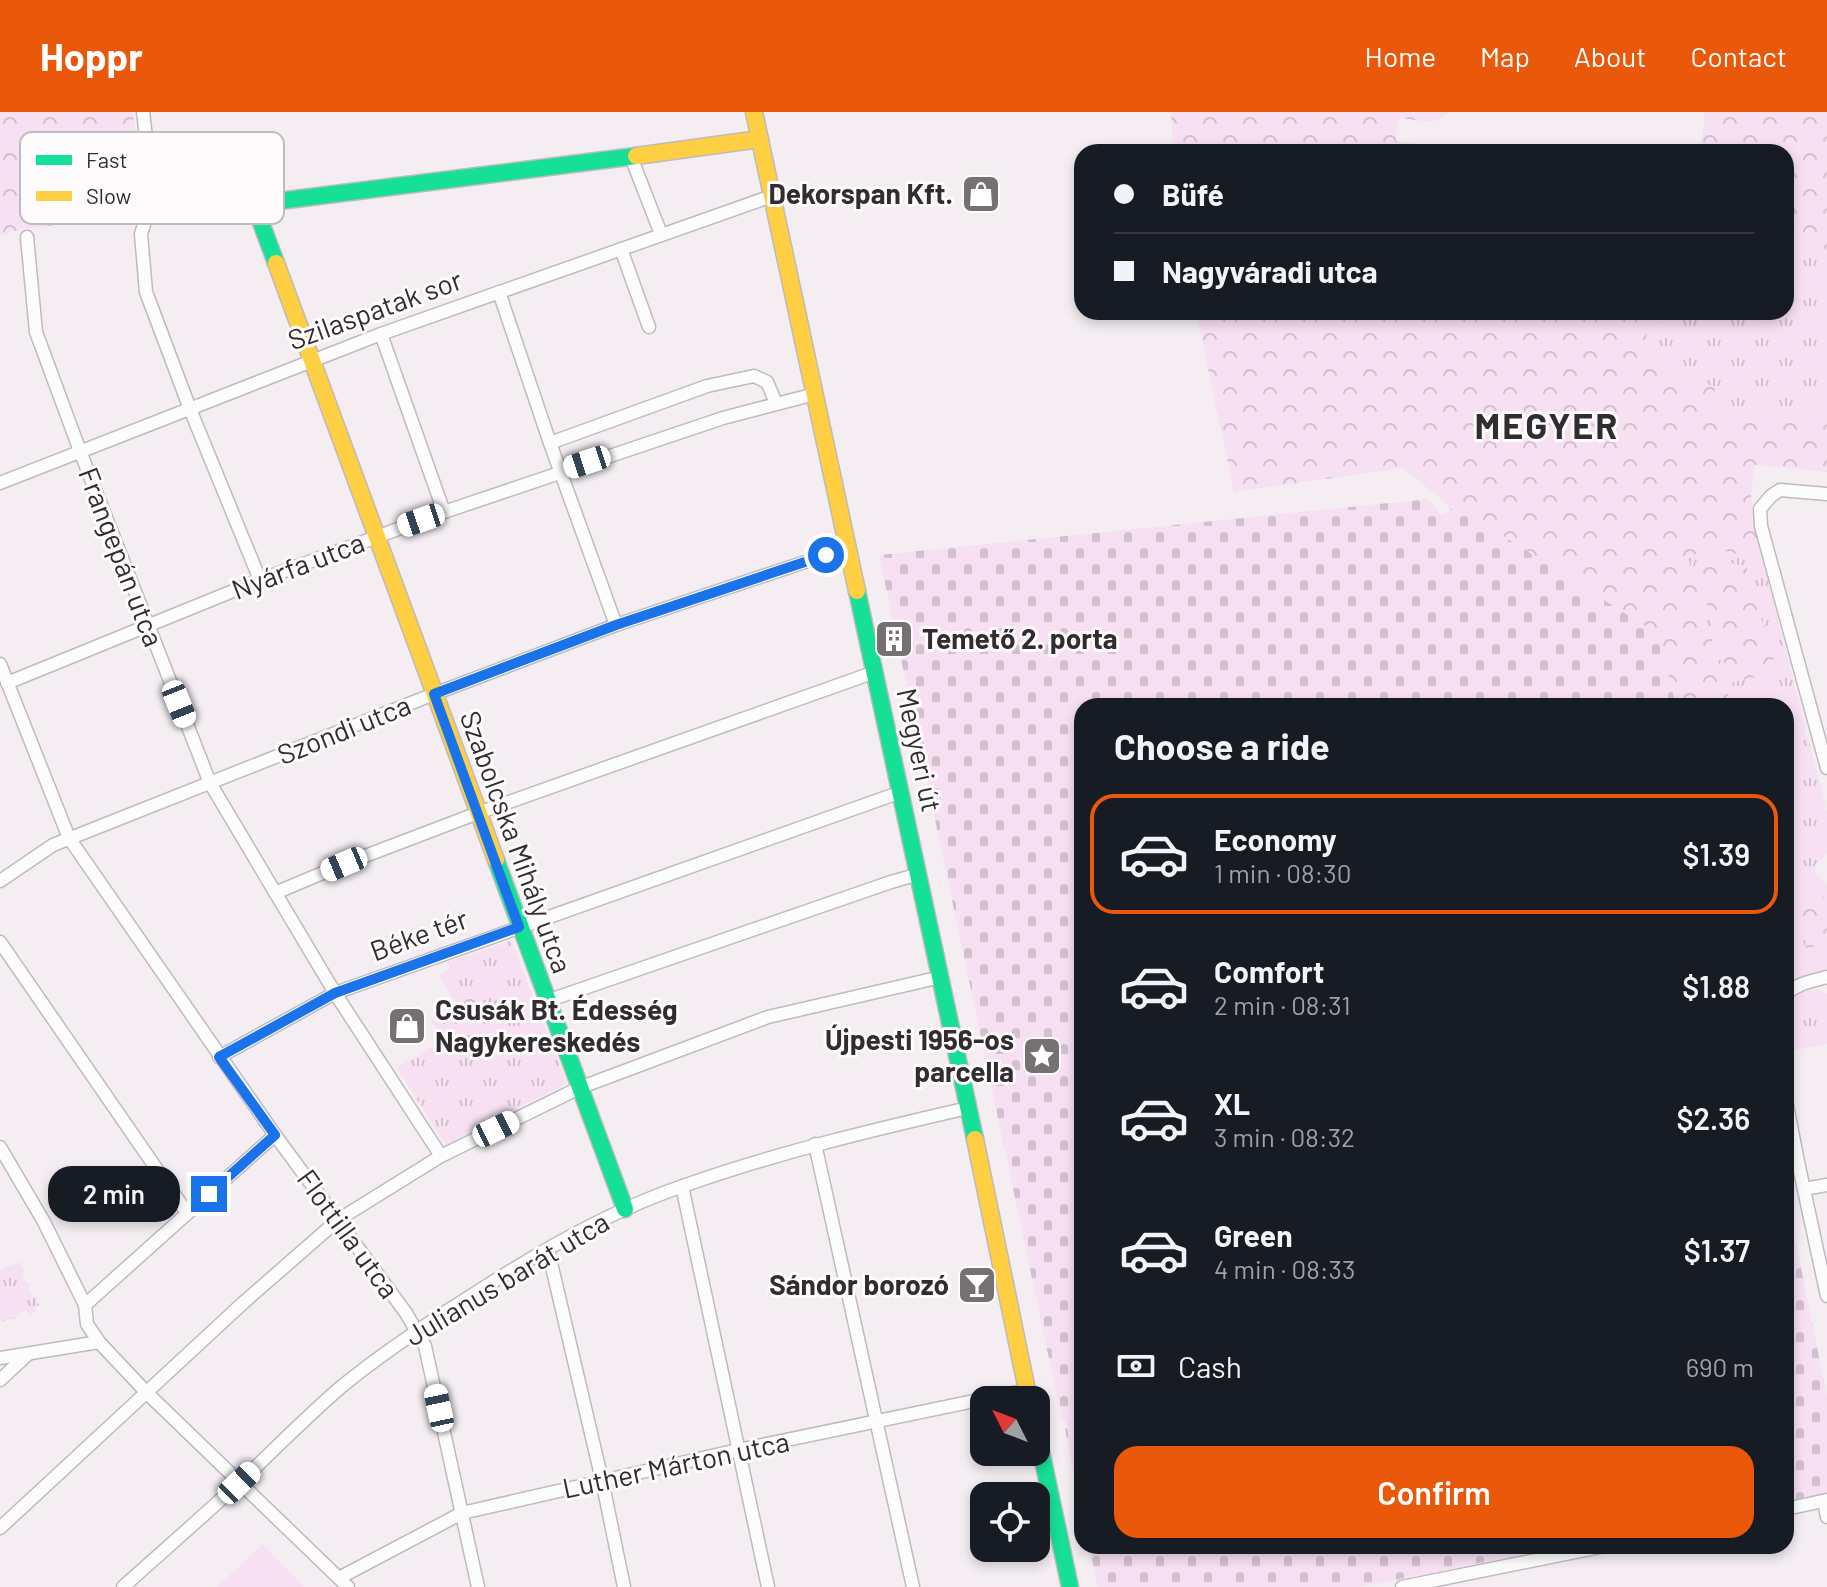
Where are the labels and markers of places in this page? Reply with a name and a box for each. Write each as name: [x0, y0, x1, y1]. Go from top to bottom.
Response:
shop icon: Dekorspan Kft.: [960, 173, 1002, 215]
place label: Dekorspan Kft.: [768, 176, 953, 210]
building icon: Temető 2. porta: [873, 618, 915, 660]
place label: Temető 2. porta: [922, 621, 1118, 655]
place label: Csusák Bt. Édesség Nagykereskedés: [435, 992, 678, 1058]
shop icon: Csusák Bt. Édesség Nagykereskedés: [386, 1005, 428, 1047]
place label: Újpesti 1956-os parcella: [825, 1022, 1014, 1088]
place icon: Újpesti 1956-os parcella: [1021, 1035, 1063, 1077]
bar icon: Sándor borozó: [956, 1264, 998, 1306]
place label: Sándor borozó: [769, 1267, 949, 1301]

